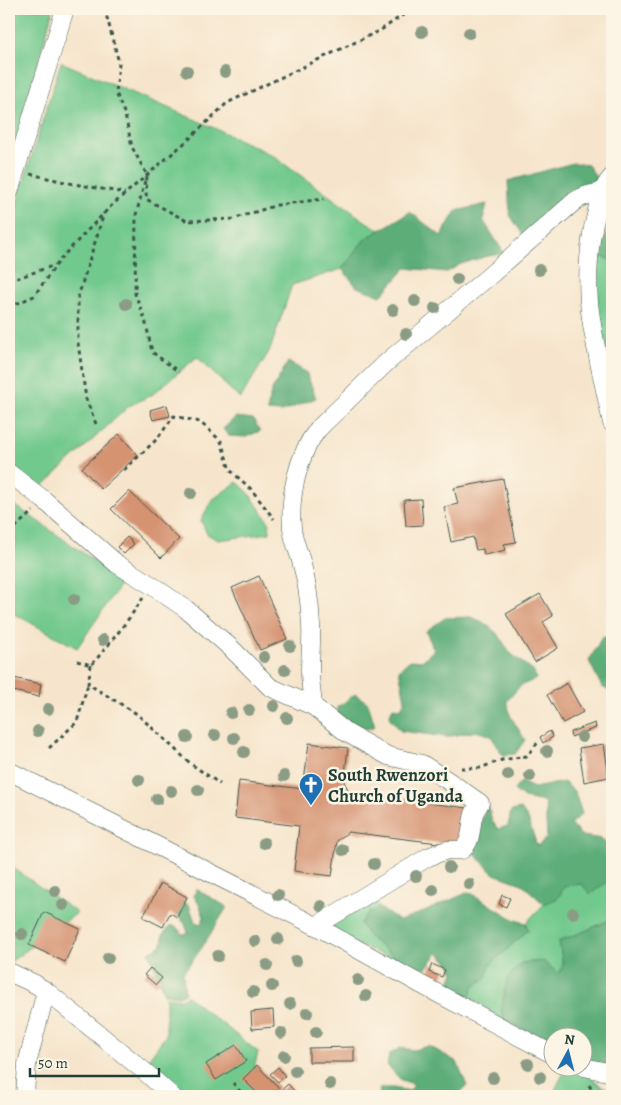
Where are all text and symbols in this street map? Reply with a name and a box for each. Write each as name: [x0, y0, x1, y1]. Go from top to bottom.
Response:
place label: South Rwenzori Church of Uganda: [328, 763, 463, 808]
church icon: South Rwenzori Church of Uganda: [298, 772, 324, 806]
north arrow: [544, 1028, 594, 1078]
text: N: [563, 1030, 576, 1050]
scale bar: [30, 1045, 159, 1077]
text: 50 m: [38, 1053, 68, 1073]

